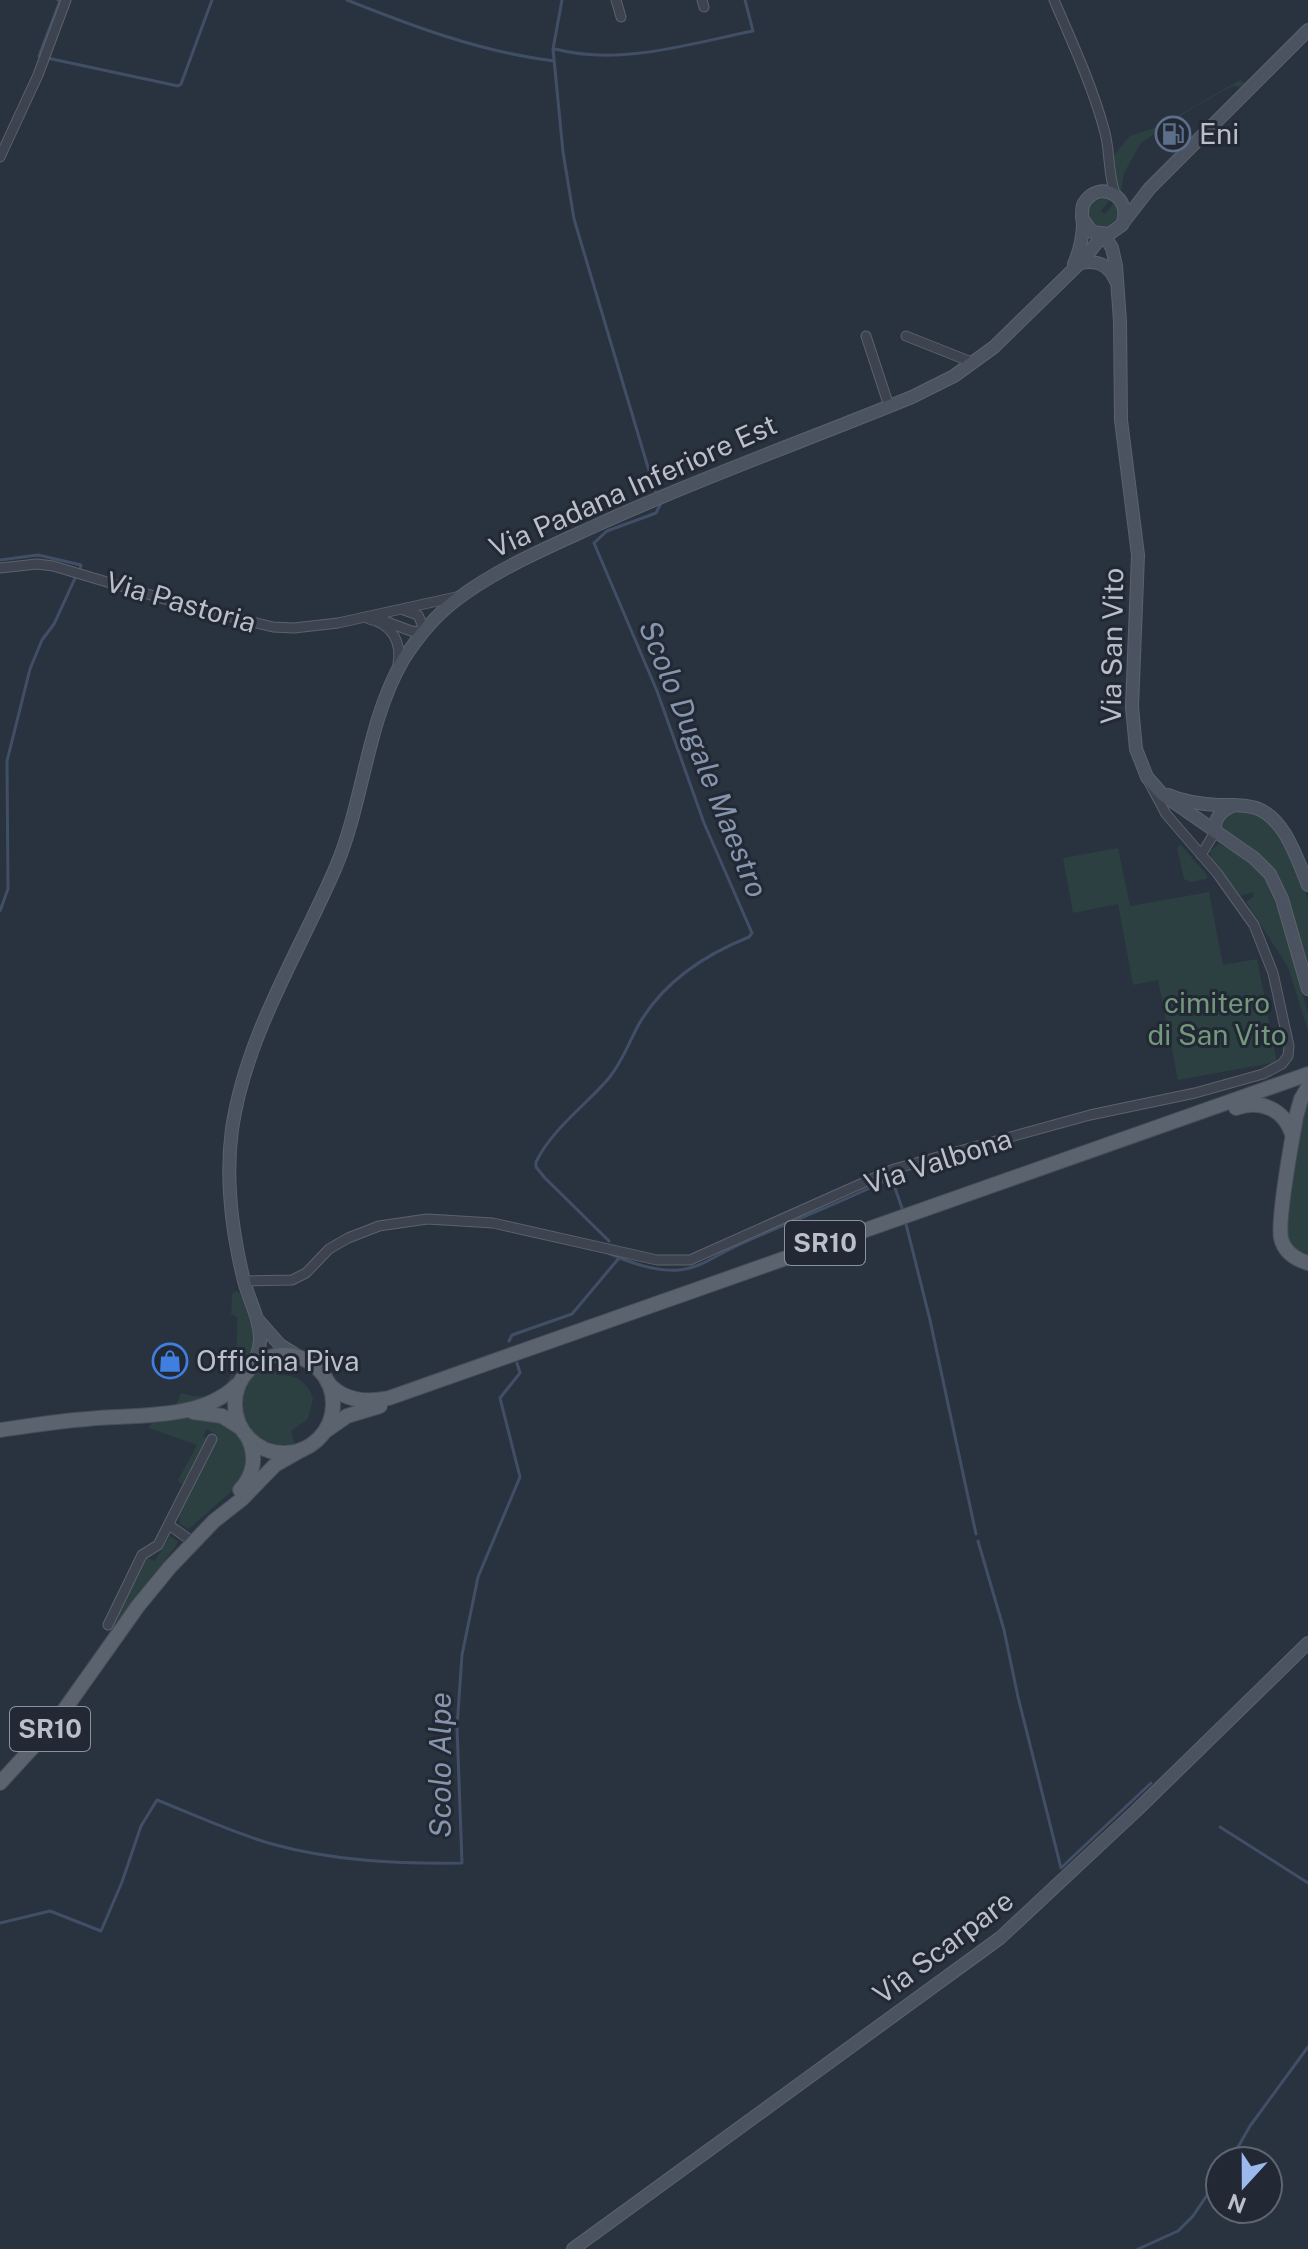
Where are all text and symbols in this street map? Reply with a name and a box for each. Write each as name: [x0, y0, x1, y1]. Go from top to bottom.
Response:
fuel station icon: Eni: [1154, 115, 1192, 153]
place label: Eni: [1199, 117, 1239, 150]
street label: Via Padana Inferiore Est: [484, 407, 781, 564]
street label: Via Pastoria: [102, 564, 260, 639]
street label: Via San Vito: [1094, 567, 1129, 725]
water label: Scolo Dugale Maestro: [632, 615, 776, 902]
park label: cimitero di San Vito: [1147, 986, 1287, 1051]
street label: Via Valbona: [860, 1121, 1016, 1200]
road number: SR10: [785, 1221, 865, 1265]
shop icon: Officina Piva: [151, 1342, 189, 1380]
place label: Officina Piva: [196, 1344, 359, 1377]
water label: Scolo Alpe: [422, 1692, 458, 1838]
road number: SR10: [10, 1707, 90, 1751]
street label: Via Scarpare: [866, 1883, 1019, 2010]
north arrow: [1204, 2145, 1284, 2225]
text: N: [1224, 2188, 1250, 2219]

